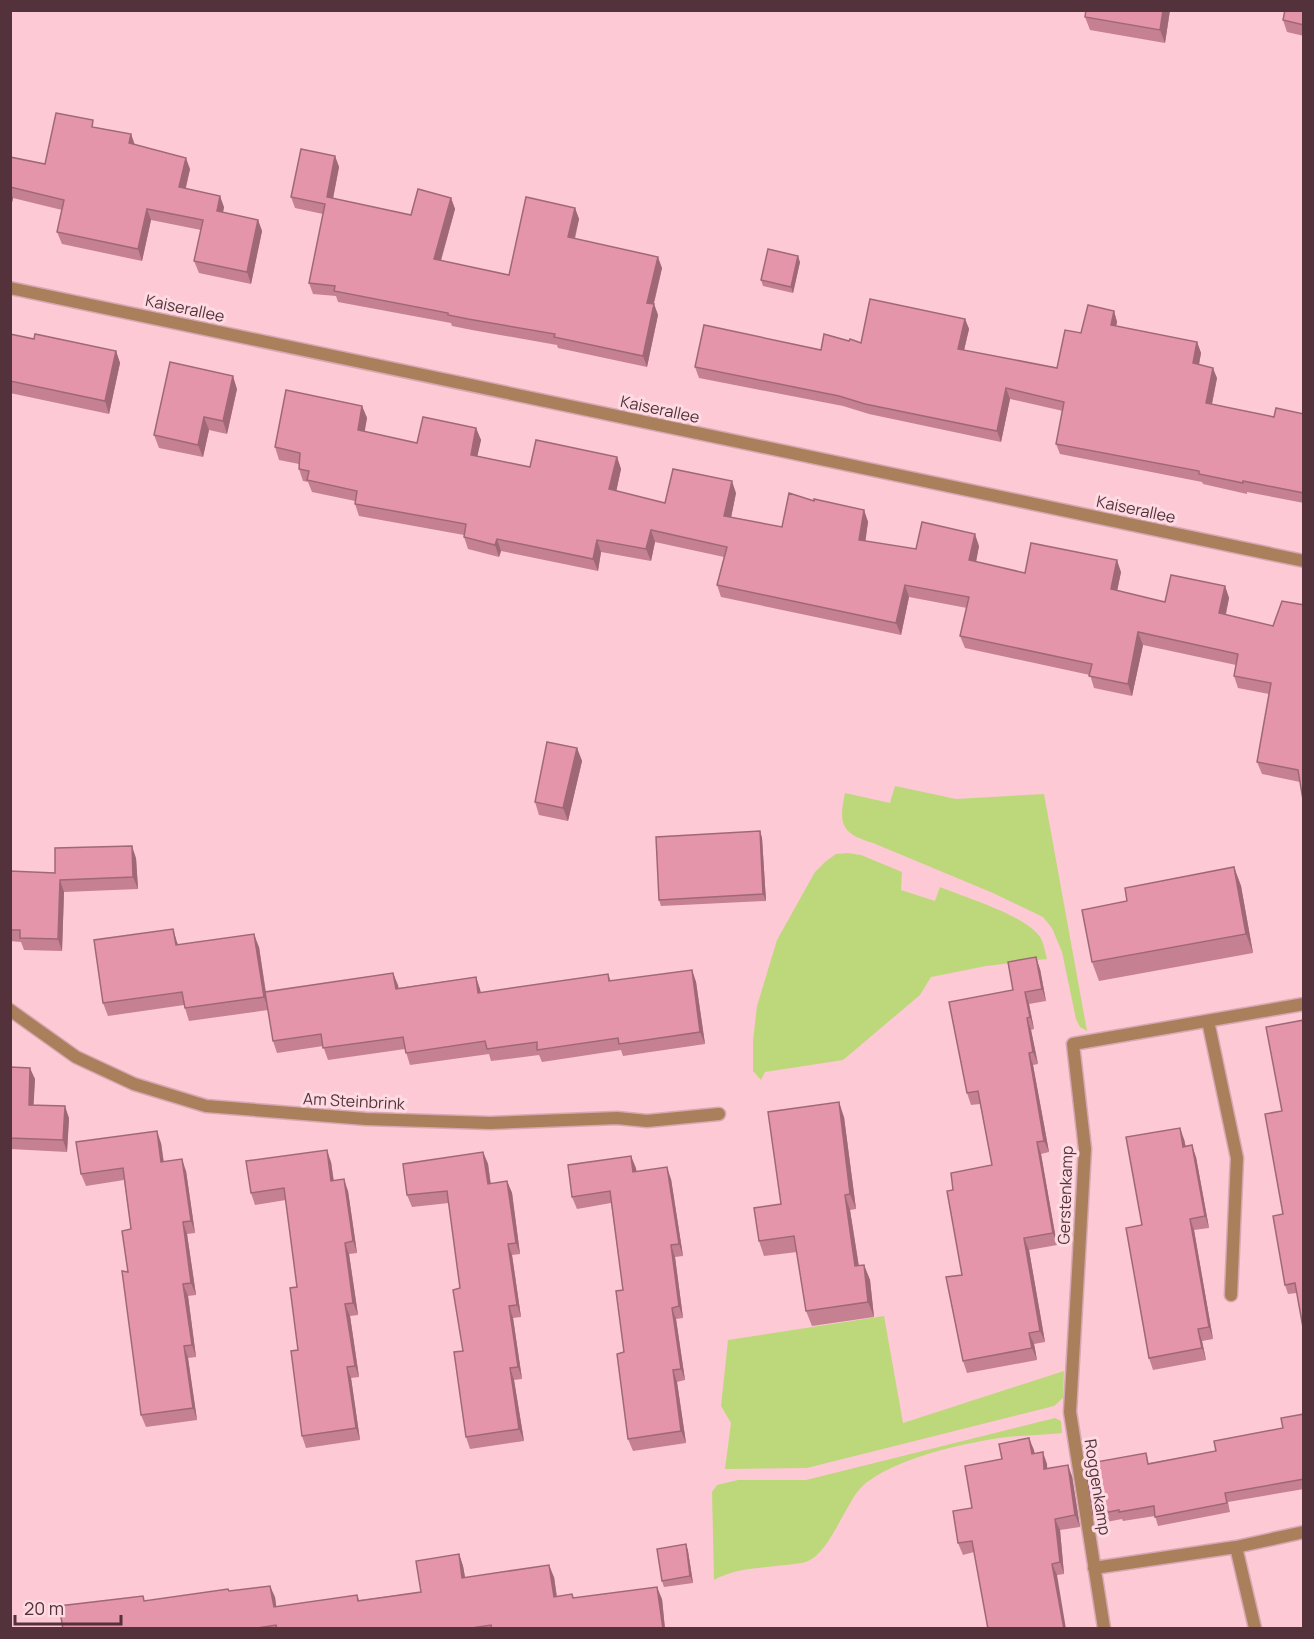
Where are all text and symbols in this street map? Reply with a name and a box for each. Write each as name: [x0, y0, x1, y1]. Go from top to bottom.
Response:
street label: Kaiserallee: [143, 289, 227, 327]
street label: Kaiserallee: [618, 390, 702, 428]
street label: Kaiserallee: [1094, 490, 1178, 528]
street label: Am Steinbrink: [303, 1087, 406, 1115]
street label: Gerstenkamp: [1052, 1145, 1078, 1245]
street label: Roggenkamp: [1080, 1437, 1116, 1537]
scale bar: [15, 1588, 122, 1626]
text: 20 m: [24, 1596, 64, 1620]

